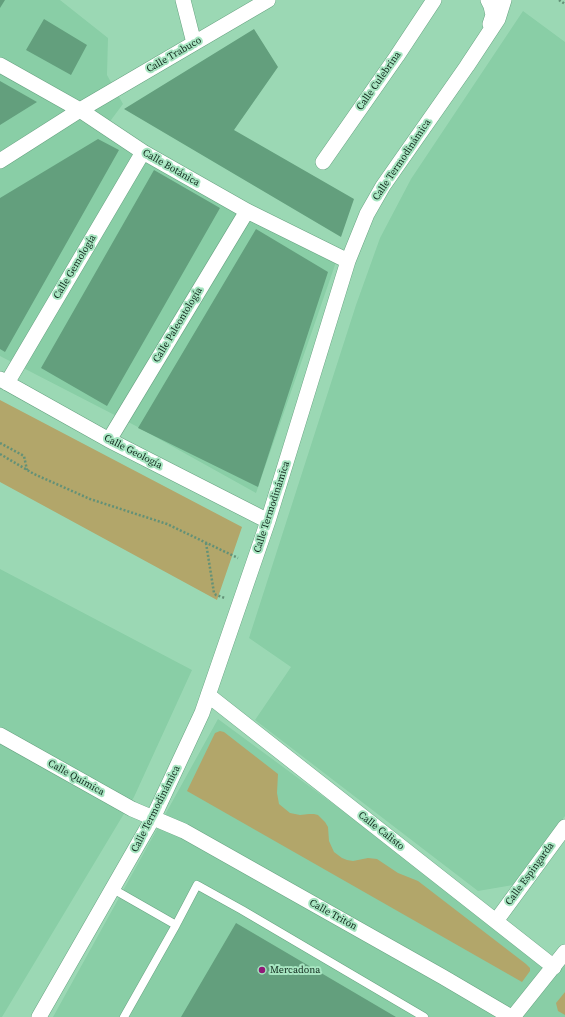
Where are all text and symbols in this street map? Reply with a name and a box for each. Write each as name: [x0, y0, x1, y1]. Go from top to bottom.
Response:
street label: Calle Trabuco: [144, 34, 204, 76]
street label: Calle Culebrina: [354, 49, 404, 113]
street label: Calle Termodinámica: [370, 117, 434, 203]
street label: Calle Botánica: [140, 147, 202, 189]
street label: Calle Gemología: [51, 233, 99, 301]
street label: Calle Paleontología: [151, 285, 205, 365]
street label: Calle Geología: [102, 432, 164, 472]
street label: Calle Termodinámica: [252, 460, 292, 554]
street label: Calle Química: [46, 758, 106, 798]
street label: Calle Termodinámica: [129, 764, 183, 854]
street label: Calle Calisto: [356, 809, 406, 853]
street label: Calle Espingarda: [503, 840, 557, 908]
street label: Calle Tritón: [307, 897, 359, 933]
place label: Mercadona: [270, 964, 320, 976]
marker: Mercadona: [257, 965, 267, 975]

